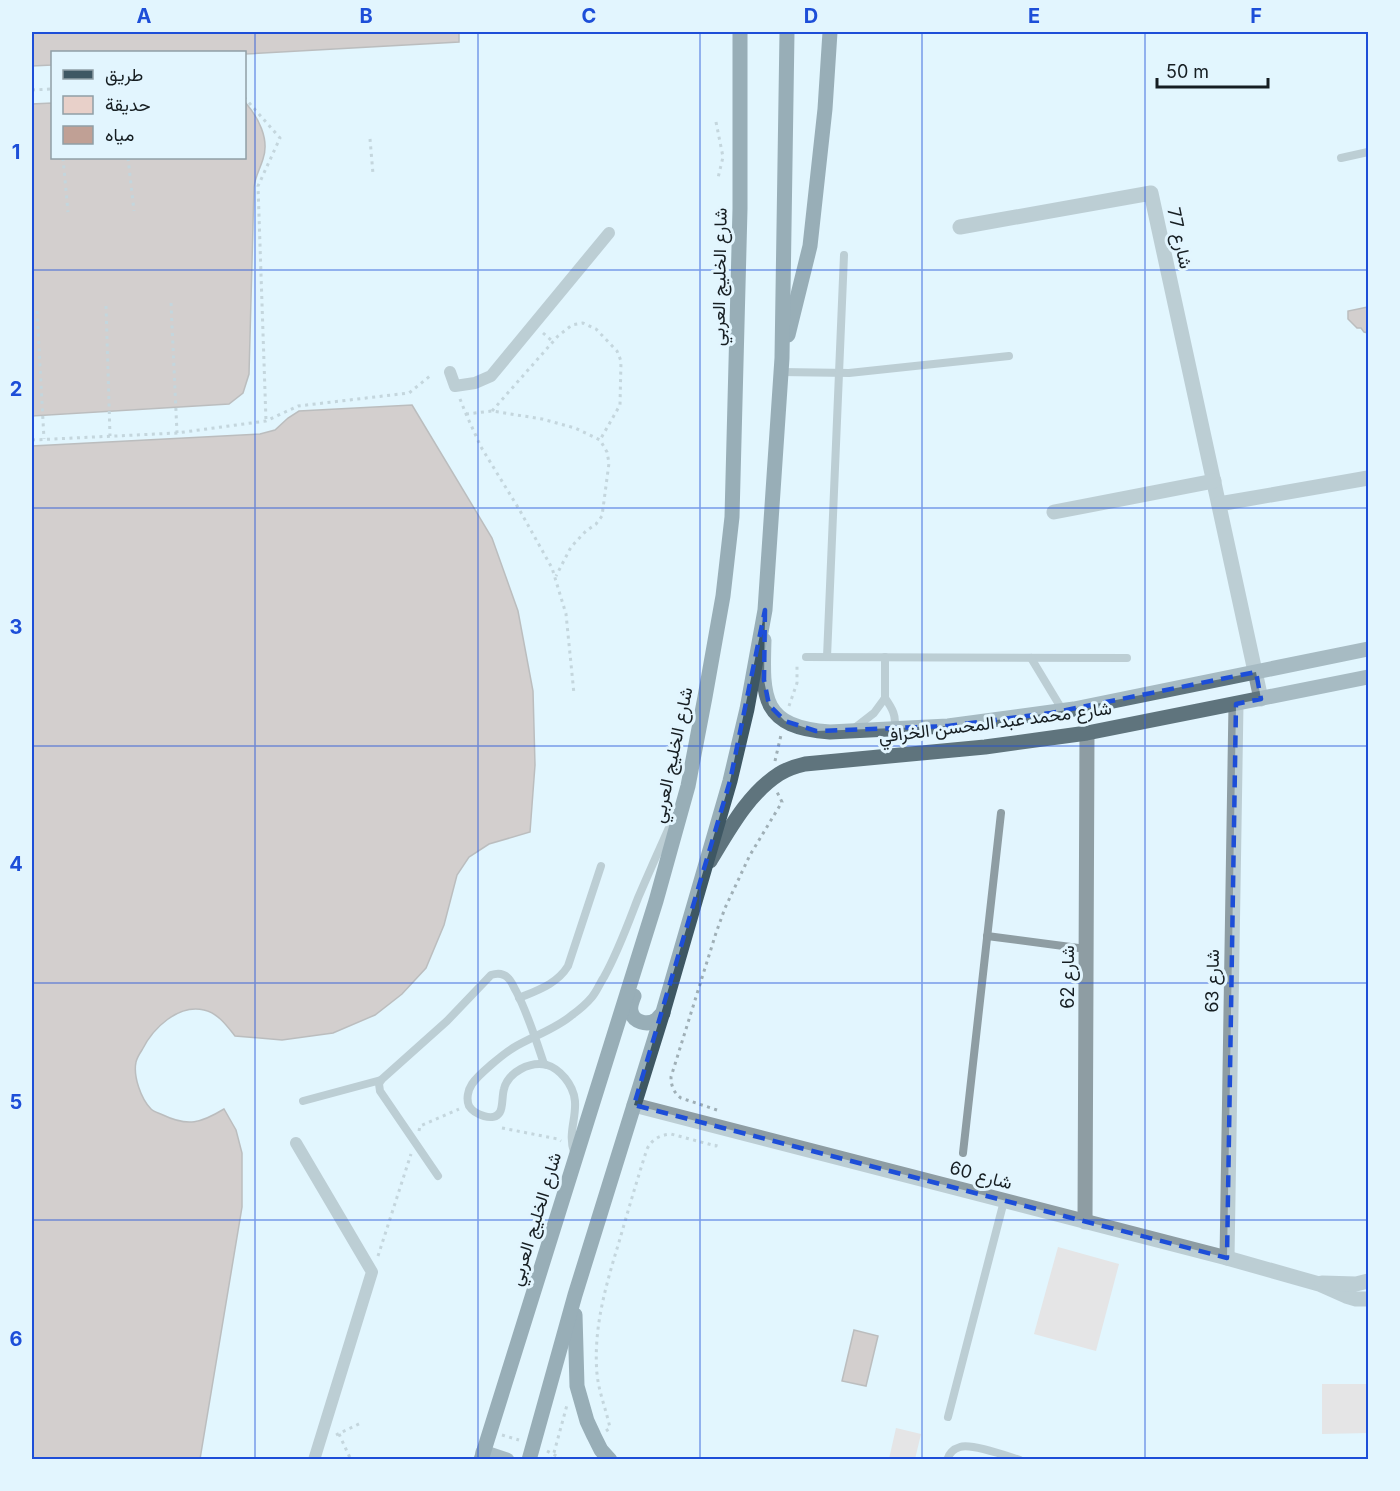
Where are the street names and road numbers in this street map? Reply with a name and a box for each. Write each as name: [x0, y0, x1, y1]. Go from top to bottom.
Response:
street label: شارع 77: [1161, 205, 1197, 271]
street label: شارع الخليج العربي: [707, 208, 736, 346]
street label: شارع الخليج العربي: [647, 685, 702, 826]
street label: شارع محمد عبد المحسن الخرافي: [877, 697, 1113, 752]
street label: شارع 62: [1057, 945, 1080, 1009]
street label: شارع 63: [1201, 949, 1225, 1013]
street label: شارع الخليج العربي: [505, 1150, 570, 1290]
street label: شارع 60: [947, 1157, 1015, 1195]

